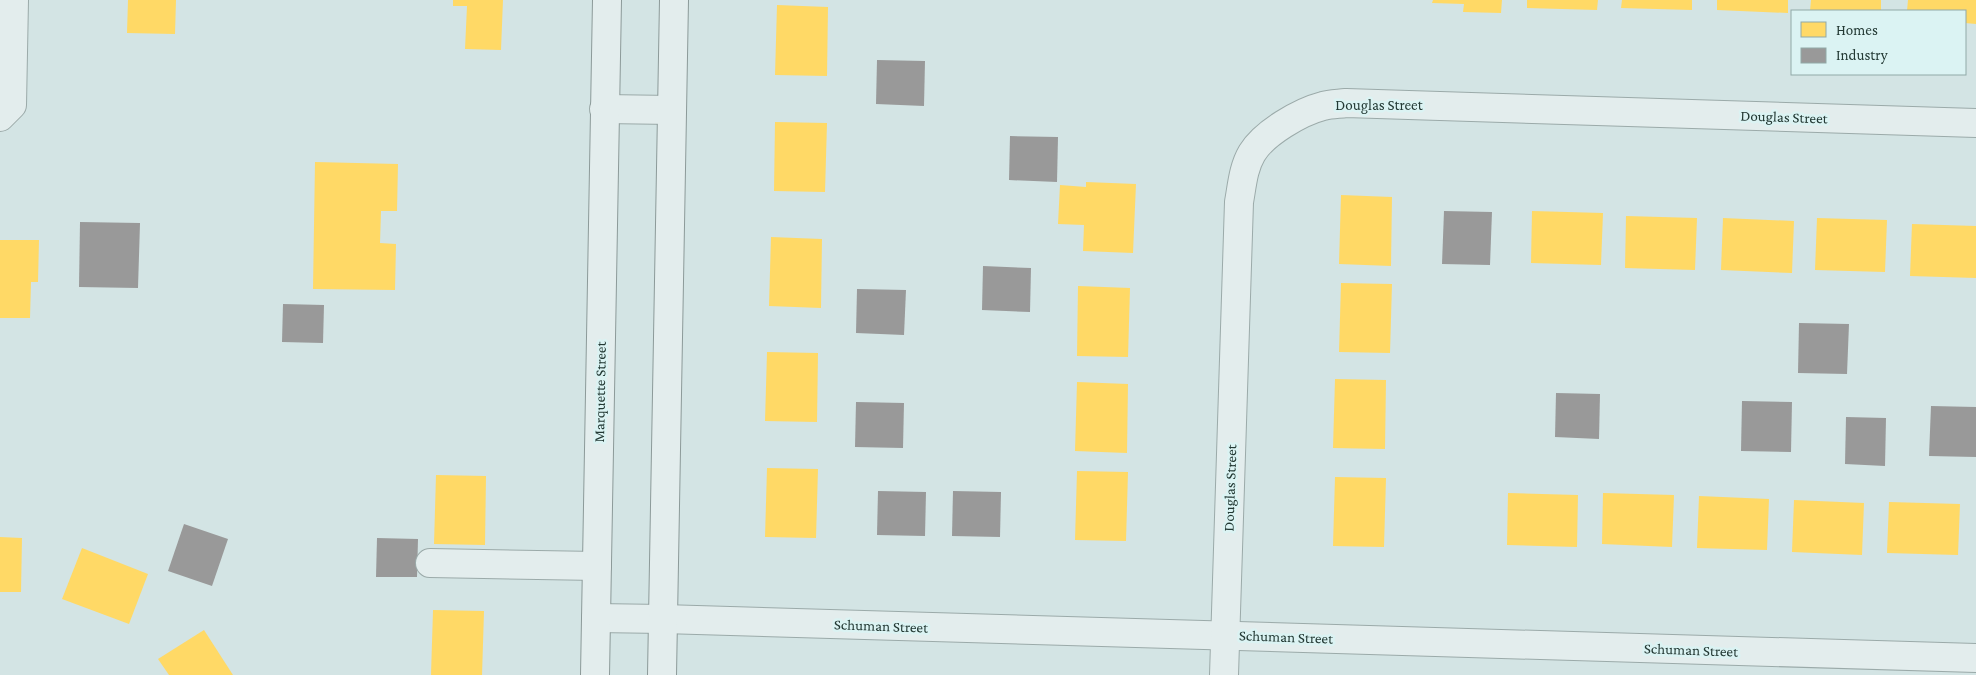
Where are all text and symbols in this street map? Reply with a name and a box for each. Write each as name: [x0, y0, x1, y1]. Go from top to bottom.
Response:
legend: [1791, 10, 1966, 75]
text: Homes: [1836, 22, 1878, 38]
text: Industry: [1836, 47, 1888, 64]
street label: Douglas Street: [1335, 97, 1424, 114]
street label: Douglas Street: [1740, 107, 1829, 128]
street label: Marquette Street: [591, 340, 610, 443]
street label: Douglas Street: [1220, 443, 1241, 532]
street label: Schuman Street: [834, 616, 929, 636]
street label: Schuman Street: [1239, 627, 1334, 647]
street label: Schuman Street: [1644, 640, 1739, 660]

